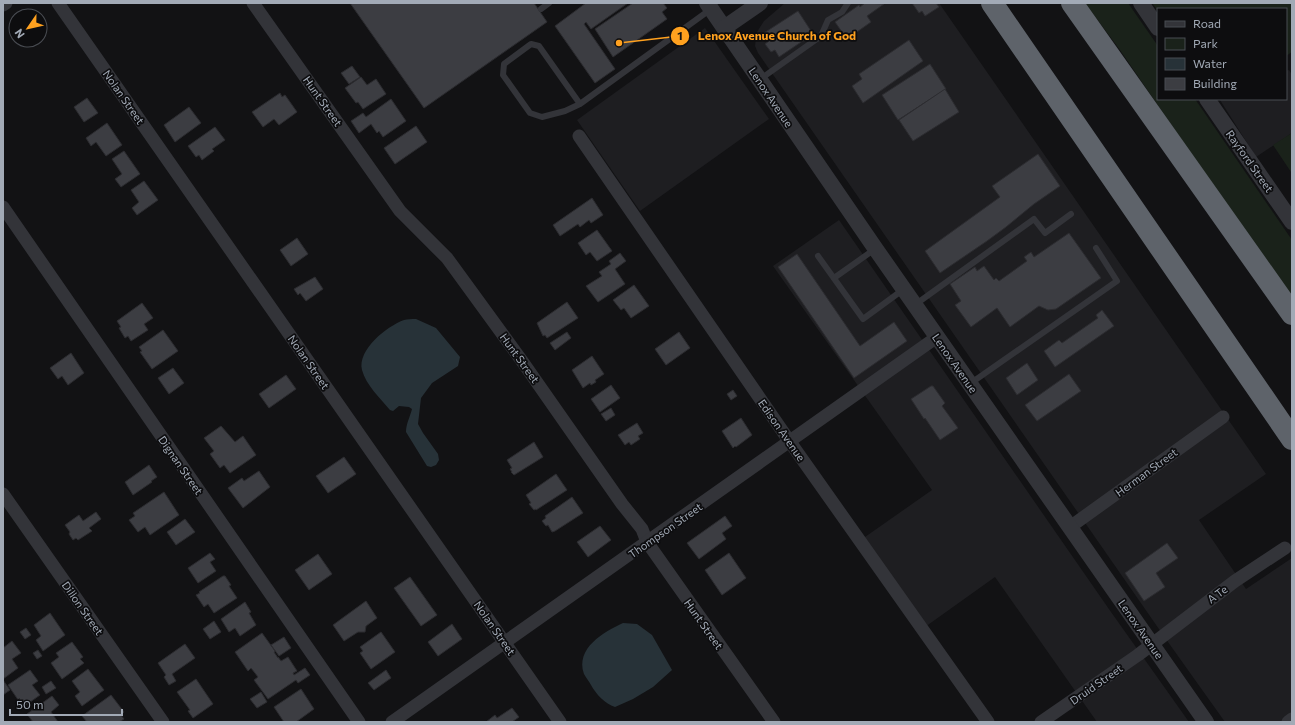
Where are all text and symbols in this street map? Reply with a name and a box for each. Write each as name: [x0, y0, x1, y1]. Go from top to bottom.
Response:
north arrow: [8, 8, 48, 48]
legend: [1157, 8, 1287, 100]
text: Road: [1193, 16, 1221, 30]
callout: Lenox Avenue Church of God: [670, 24, 865, 48]
text: N: [12, 27, 27, 41]
text: 1: [677, 28, 683, 42]
text: Lenox Avenue Church of God: [698, 28, 856, 42]
text: Park: [1193, 36, 1219, 50]
text: Water: [1193, 56, 1227, 70]
street label: Lenox Avenue: [746, 65, 796, 130]
street label: Nolan Street: [101, 68, 148, 127]
street label: Hunt Street: [301, 73, 345, 129]
text: Building: [1193, 76, 1237, 90]
street label: Rayford Street: [1224, 127, 1277, 195]
street label: Hunt Street: [498, 331, 543, 386]
street label: Lenox Avenue: [930, 331, 980, 395]
street label: Nolan Street: [286, 333, 333, 392]
street label: Edison Avenue: [756, 397, 808, 464]
street label: Dignan Street: [156, 433, 206, 497]
street label: Herman Street: [1113, 445, 1180, 499]
street label: Thompson Street: [626, 499, 705, 560]
street label: Dillon Street: [60, 579, 107, 638]
street label: A Te: [1204, 582, 1230, 606]
street label: Hunt Street: [682, 596, 726, 652]
street label: Lenox Avenue: [1116, 597, 1166, 661]
street label: Nolan Street: [472, 599, 519, 658]
street label: Druid Street: [1067, 661, 1125, 707]
scale bar: [10, 691, 122, 717]
text: 50 m: [16, 697, 44, 711]

